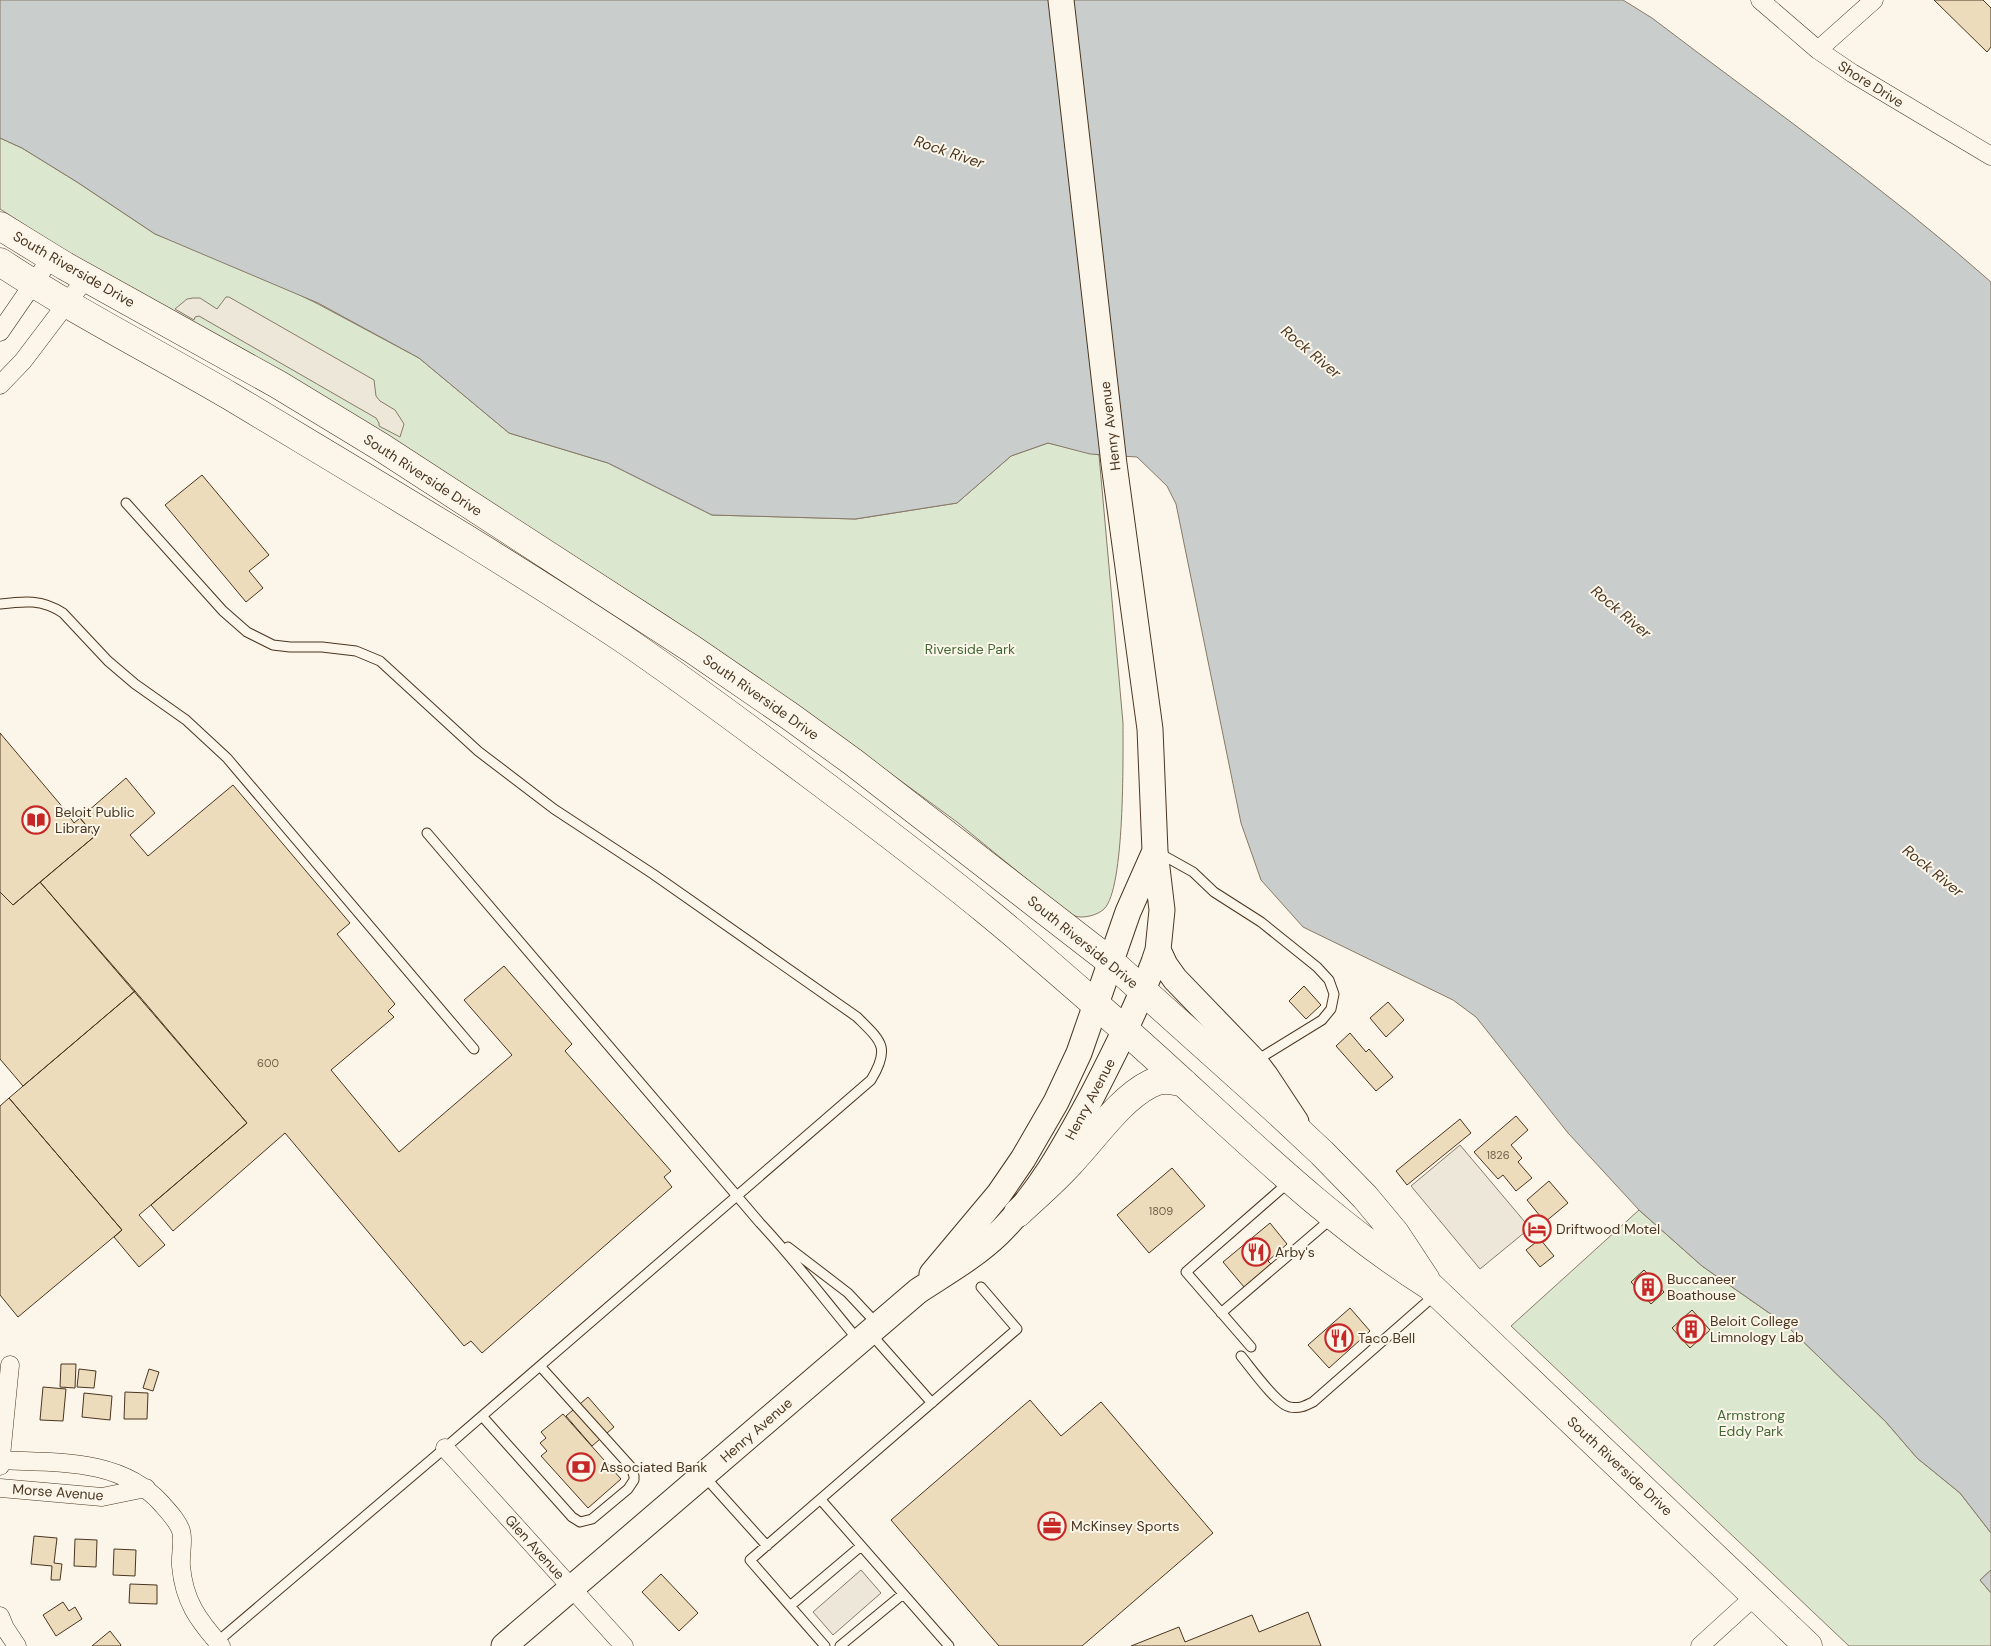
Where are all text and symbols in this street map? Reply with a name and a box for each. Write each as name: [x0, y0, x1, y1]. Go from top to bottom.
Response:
street label: Shore Drive: [1835, 57, 1907, 111]
water label: Rock River: [911, 131, 987, 173]
street label: South Riverside Drive: [10, 227, 138, 311]
water label: Rock River: [1277, 321, 1346, 383]
street label: Henry Avenue: [1096, 380, 1124, 472]
street label: South Riverside Drive: [360, 430, 486, 520]
water label: Rock River: [1587, 581, 1656, 643]
park label: Riverside Park: [925, 640, 1015, 658]
street label: South Riverside Drive: [700, 650, 823, 744]
place label: Beloit Public Library: [55, 803, 135, 837]
library icon: Beloit Public Library: [21, 805, 51, 835]
water label: Rock River: [1898, 840, 1968, 902]
street label: South Riverside Drive: [1024, 892, 1142, 992]
street label: Henry Avenue: [1061, 1055, 1119, 1143]
house number: 600: [257, 1056, 279, 1070]
house number: 1826: [1486, 1148, 1510, 1162]
house number: 1809: [1149, 1204, 1173, 1218]
hotel icon: Driftwood Motel: [1522, 1214, 1552, 1244]
place label: Driftwood Motel: [1556, 1220, 1660, 1238]
restaurant icon: Arby's: [1241, 1237, 1271, 1267]
place label: Arby's: [1275, 1243, 1315, 1261]
place label: Buccaneer Boathouse: [1667, 1270, 1736, 1304]
building icon: Buccaneer Boathouse: [1633, 1272, 1663, 1302]
place label: Beloit College Limnology Lab: [1710, 1312, 1804, 1346]
building icon: Beloit College Limnology Lab: [1676, 1314, 1706, 1344]
restaurant icon: Taco Bell: [1324, 1323, 1354, 1353]
place label: Taco Bell: [1358, 1329, 1415, 1347]
street label: Henry Avenue: [716, 1394, 796, 1466]
park label: Armstrong Eddy Park: [1717, 1406, 1785, 1440]
street label: South Riverside Drive: [1564, 1413, 1676, 1520]
bank icon: Associated Bank: [566, 1452, 596, 1482]
place label: Associated Bank: [600, 1458, 707, 1476]
street label: Morse Avenue: [12, 1480, 104, 1504]
street label: Glen Avenue: [501, 1511, 569, 1583]
office icon: McKinsey Sports: [1037, 1511, 1067, 1541]
place label: McKinsey Sports: [1071, 1517, 1179, 1535]

